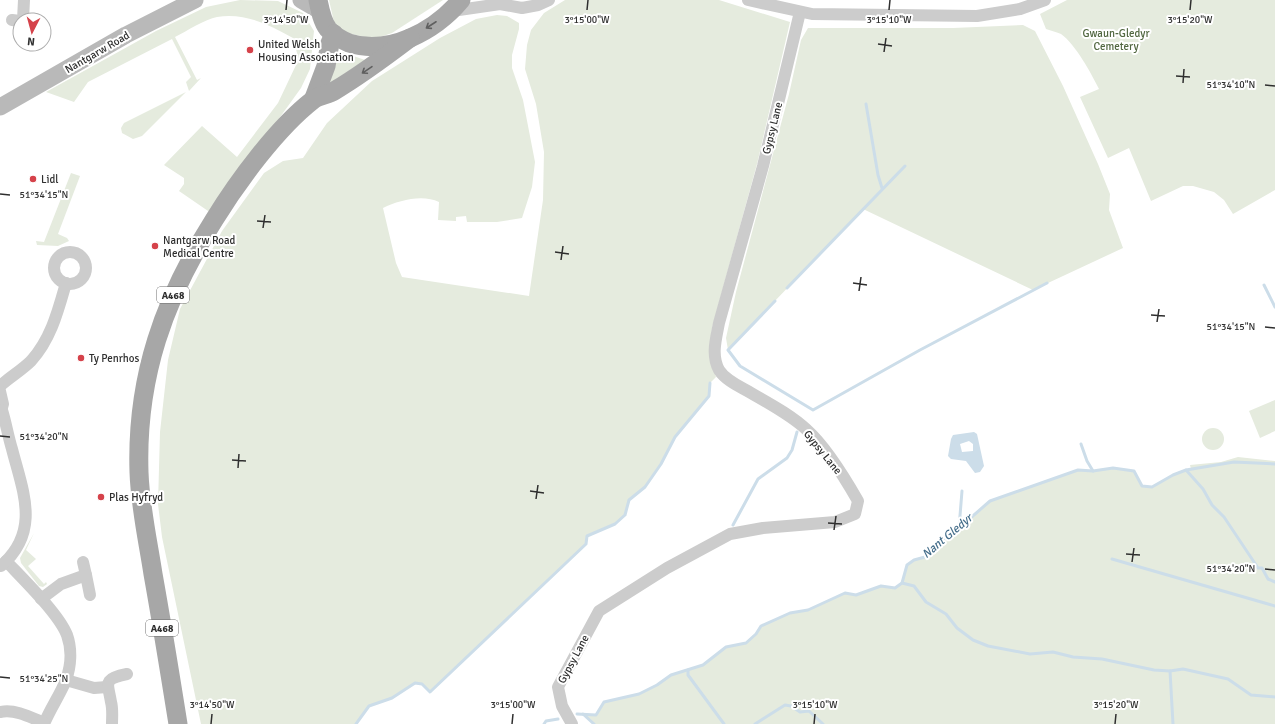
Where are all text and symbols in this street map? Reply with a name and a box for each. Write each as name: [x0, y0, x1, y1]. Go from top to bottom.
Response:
north arrow: [12, 12, 52, 52]
text: 3°14'50"W: [263, 14, 309, 26]
text: 3°15'00"W: [564, 14, 610, 26]
text: 3°15'10"W: [866, 14, 912, 26]
text: 3°15'20"W: [1167, 14, 1213, 26]
one-way arrow: [426, 21, 437, 29]
park label: Gwaun-Gledyr Cemetery: [1082, 27, 1150, 53]
street label: Nantgarw Road: [63, 29, 132, 76]
text: N: [27, 35, 35, 48]
place label: United Welsh Housing Association: [258, 38, 354, 64]
marker: United Welsh Housing Association: [245, 45, 255, 55]
one-way arrow: [361, 66, 373, 74]
text: 51°34'10"N: [1207, 79, 1255, 91]
street label: Gypsy Lane: [760, 101, 785, 155]
place label: Lidl: [41, 173, 59, 186]
marker: Lidl: [28, 174, 38, 184]
text: 51°34'15"N: [20, 189, 68, 201]
place label: Nantgarw Road Medical Centre: [163, 234, 236, 260]
marker: Nantgarw Road Medical Centre: [150, 241, 160, 251]
road number: A468: [157, 287, 189, 303]
text: 51°34'15"N: [1207, 321, 1255, 333]
place label: Ty Penrhos: [89, 352, 139, 365]
marker: Ty Penrhos: [76, 353, 86, 363]
street label: Gypsy Lane: [801, 428, 844, 477]
text: 51°34'20"N: [20, 431, 68, 443]
place label: Plas Hyfryd: [109, 491, 163, 504]
marker: Plas Hyfryd: [96, 492, 106, 502]
water label: Nant Gledyr: [919, 510, 977, 562]
text: 51°34'20"N: [1207, 563, 1255, 575]
road number: A468: [146, 620, 178, 636]
street label: Gypsy Lane: [555, 633, 592, 686]
text: 51°34'25"N: [20, 673, 68, 685]
text: 3°14'50"W: [189, 699, 235, 711]
text: 3°15'00"W: [490, 699, 536, 711]
text: 3°15'10"W: [792, 699, 838, 711]
text: 3°15'20"W: [1093, 699, 1139, 711]

